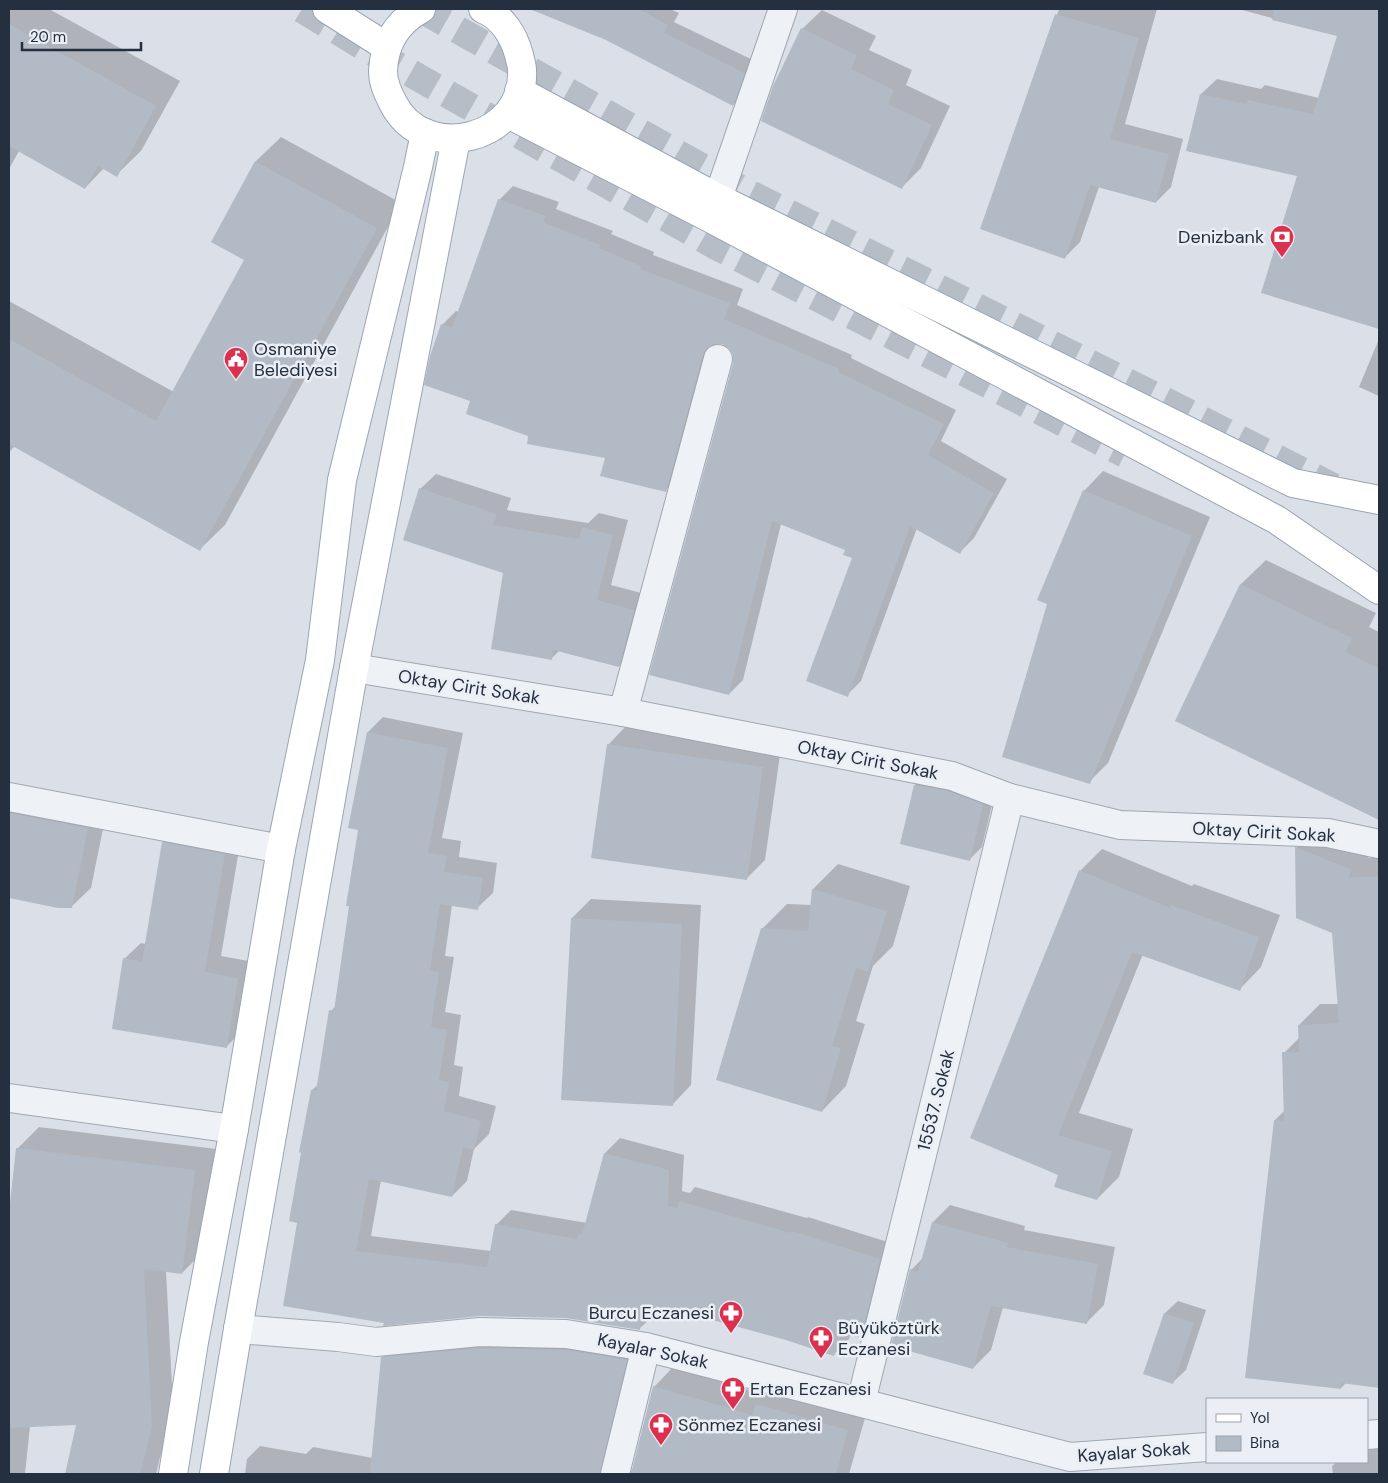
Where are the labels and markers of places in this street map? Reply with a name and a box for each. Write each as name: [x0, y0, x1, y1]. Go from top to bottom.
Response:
bank icon: Denizbank: [1269, 224, 1295, 258]
place label: Denizbank: [1178, 225, 1264, 249]
place label: Osmaniye Belediyesi: [254, 337, 338, 382]
public building icon: Osmaniye Belediyesi: [223, 346, 249, 380]
pharmacy icon: Burcu Eczanesi: [718, 1300, 744, 1334]
place label: Burcu Eczanesi: [589, 1301, 714, 1325]
place label: Büyüköztürk Eczanesi: [838, 1316, 940, 1361]
pharmacy icon: Büyüköztürk Eczanesi: [808, 1325, 834, 1359]
pharmacy icon: Ertan Eczanesi: [720, 1376, 746, 1410]
place label: Ertan Eczanesi: [750, 1377, 871, 1401]
pharmacy icon: Sönmez Eczanesi: [648, 1412, 674, 1446]
place label: Sönmez Eczanesi: [678, 1413, 821, 1437]

